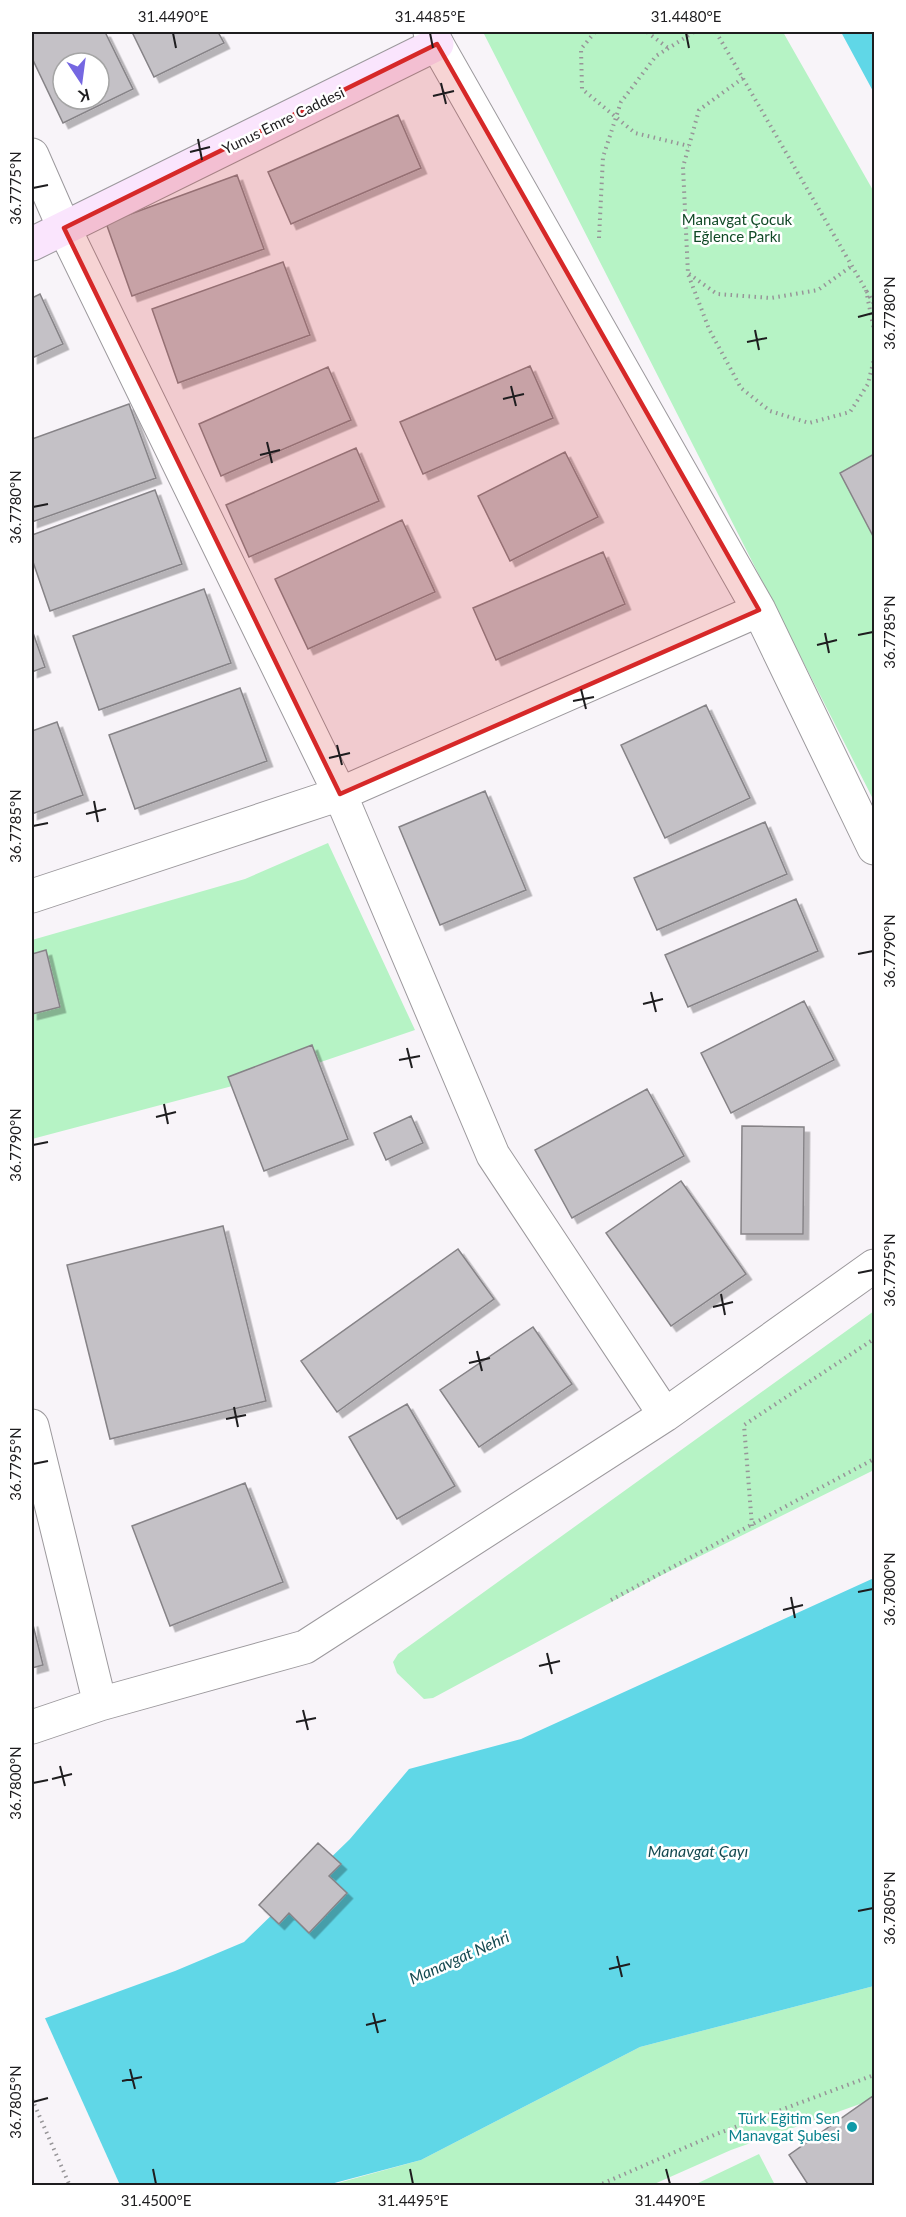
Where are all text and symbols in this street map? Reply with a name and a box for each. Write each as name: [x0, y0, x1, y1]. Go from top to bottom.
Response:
text: 31.4490°E: [138, 7, 208, 25]
text: 31.4485°E: [395, 7, 465, 25]
text: 31.4480°E: [651, 7, 721, 25]
north arrow: [51, 51, 111, 111]
street label: Yunus Emre Caddesi: [219, 83, 347, 157]
text: K: [76, 86, 92, 107]
text: 36.7775°N: [6, 151, 24, 225]
park label: Manavgat Çocuk Eğlence Parkı: [682, 210, 793, 245]
text: 36.7780°N: [880, 276, 898, 350]
text: 36.7780°N: [6, 470, 24, 544]
text: 36.7785°N: [880, 595, 898, 669]
text: 36.7785°N: [6, 789, 24, 863]
text: 36.7790°N: [880, 914, 898, 988]
text: 36.7790°N: [6, 1108, 24, 1182]
text: 36.7795°N: [880, 1233, 898, 1307]
text: 36.7795°N: [6, 1427, 24, 1501]
text: 36.7800°N: [880, 1552, 898, 1626]
text: 36.7800°N: [6, 1746, 24, 1820]
water label: Manavgat Çayı: [648, 1841, 748, 1860]
text: 36.7805°N: [880, 1871, 898, 1945]
water label: Manavgat Nehri: [406, 1926, 512, 1988]
text: 36.7805°N: [6, 2065, 24, 2139]
place label: Türk Eğitim Sen Manavgat Şubesi: [728, 2109, 840, 2144]
marker: Türk Eğitim Sen Manavgat Şubesi: [845, 2120, 859, 2134]
text: 31.4500°E: [121, 2191, 191, 2209]
text: 31.4495°E: [378, 2191, 448, 2209]
text: 31.4490°E: [635, 2191, 705, 2209]

